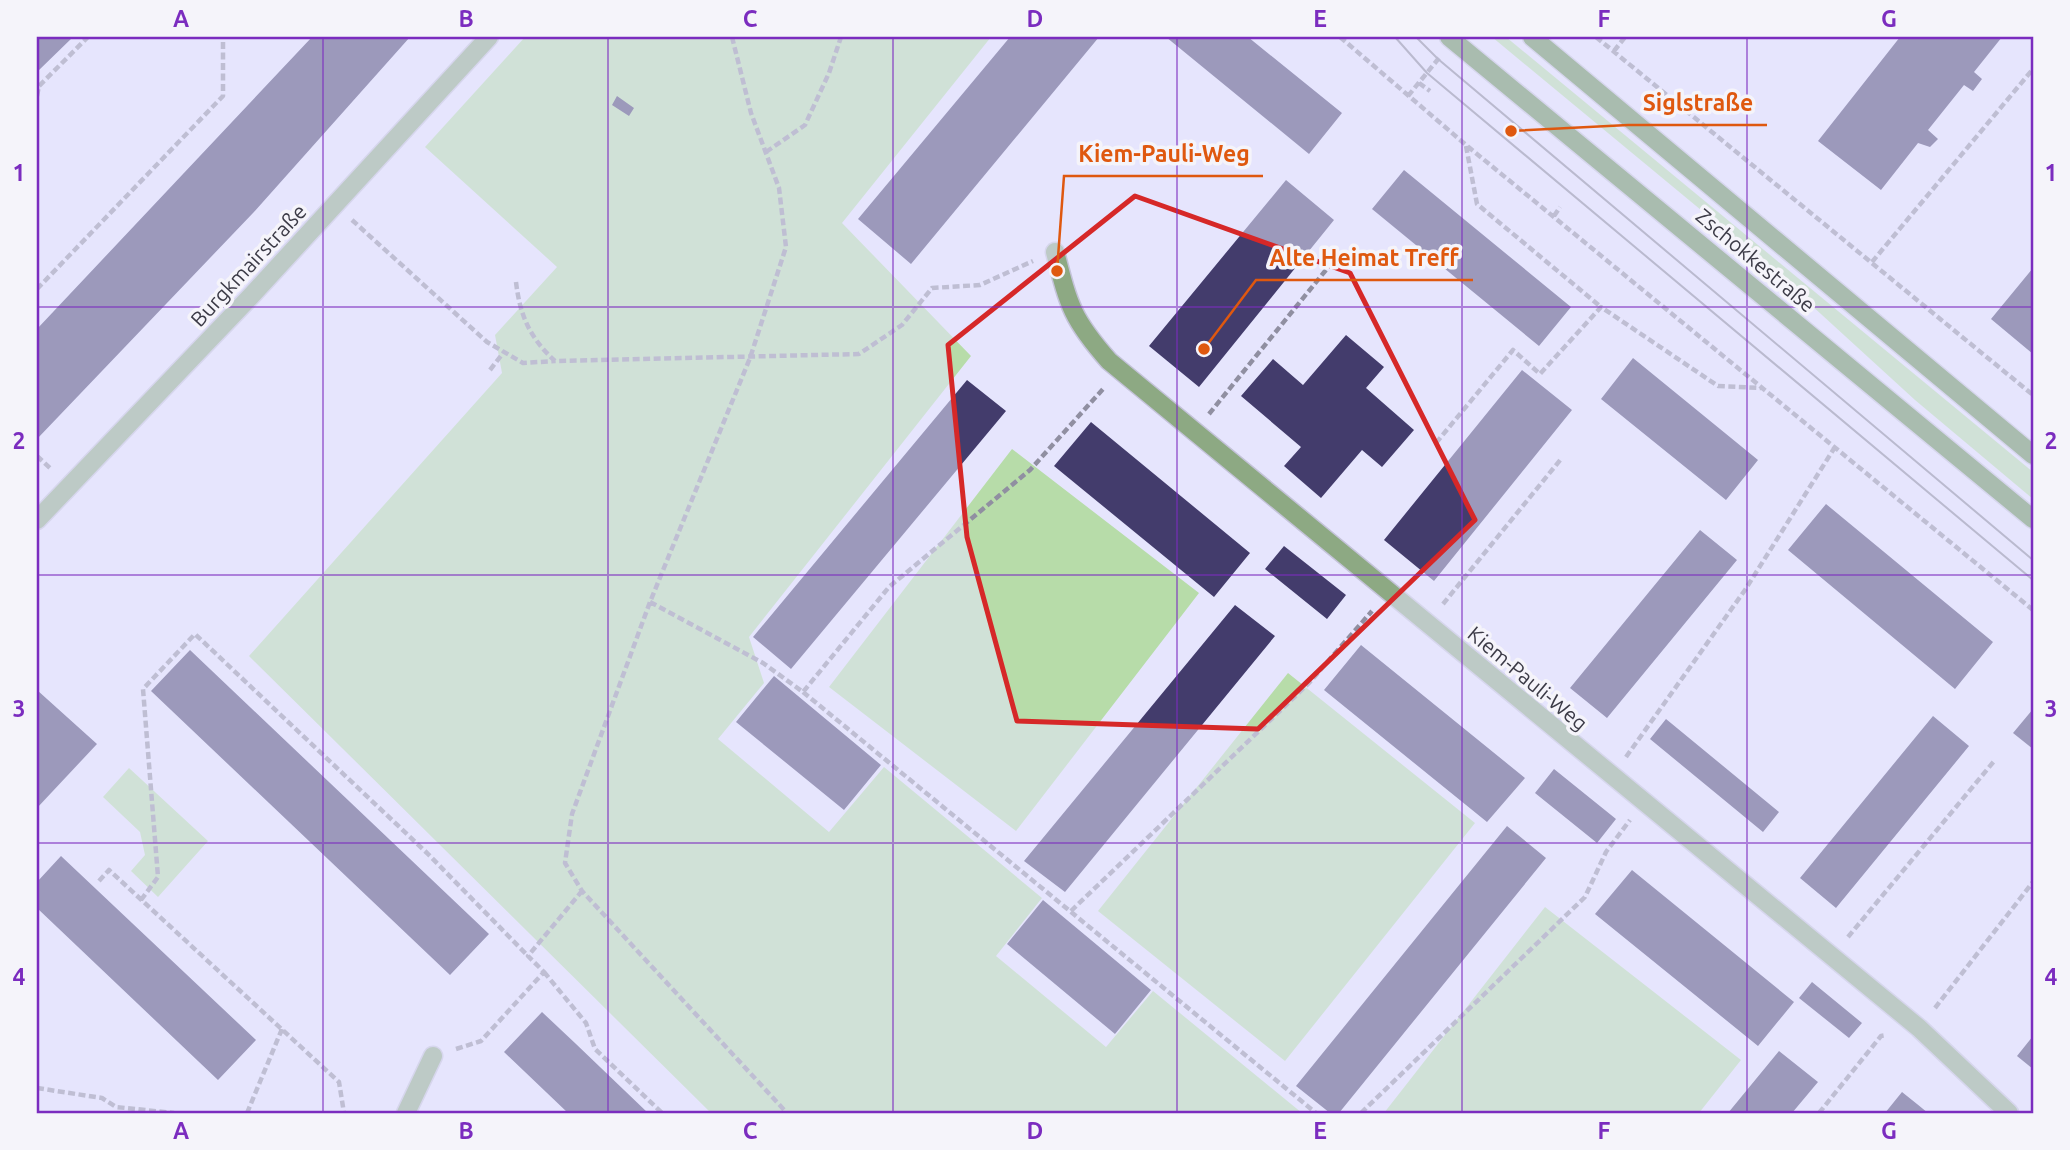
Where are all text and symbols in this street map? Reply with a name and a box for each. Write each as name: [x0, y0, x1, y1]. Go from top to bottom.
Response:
text: A: [173, 6, 189, 31]
text: B: [458, 6, 474, 31]
text: C: [743, 6, 758, 31]
text: D: [1027, 6, 1043, 31]
text: E: [1313, 6, 1327, 31]
text: F: [1598, 6, 1611, 31]
text: G: [1881, 6, 1897, 31]
callout: Siglstraße: [1628, 81, 1767, 125]
text: Siglstraße: [1643, 90, 1753, 115]
callout: Kiem-Pauli-Weg: [1064, 132, 1263, 176]
text: Kiem-Pauli-Weg: [1078, 141, 1250, 166]
text: 1: [13, 160, 25, 185]
text: 1: [2045, 160, 2057, 185]
street label: Burgkmairstraße: [185, 199, 311, 331]
street label: Zschokkestraße: [1692, 203, 1820, 317]
callout: Alte Heimat Treff: [1256, 236, 1473, 280]
text: Alte Heimat Treff: [1269, 245, 1460, 270]
text: 2: [13, 428, 25, 453]
text: 2: [2045, 428, 2057, 453]
street label: Kiem-Pauli-Weg: [1463, 621, 1593, 735]
text: 3: [13, 696, 25, 721]
text: 3: [2045, 696, 2057, 721]
text: 4: [13, 964, 26, 989]
text: 4: [2045, 964, 2058, 989]
text: A: [173, 1118, 189, 1143]
text: B: [458, 1118, 474, 1143]
text: C: [743, 1118, 758, 1143]
text: D: [1027, 1118, 1043, 1143]
text: E: [1313, 1118, 1327, 1143]
text: F: [1598, 1118, 1611, 1143]
text: G: [1881, 1118, 1897, 1143]

